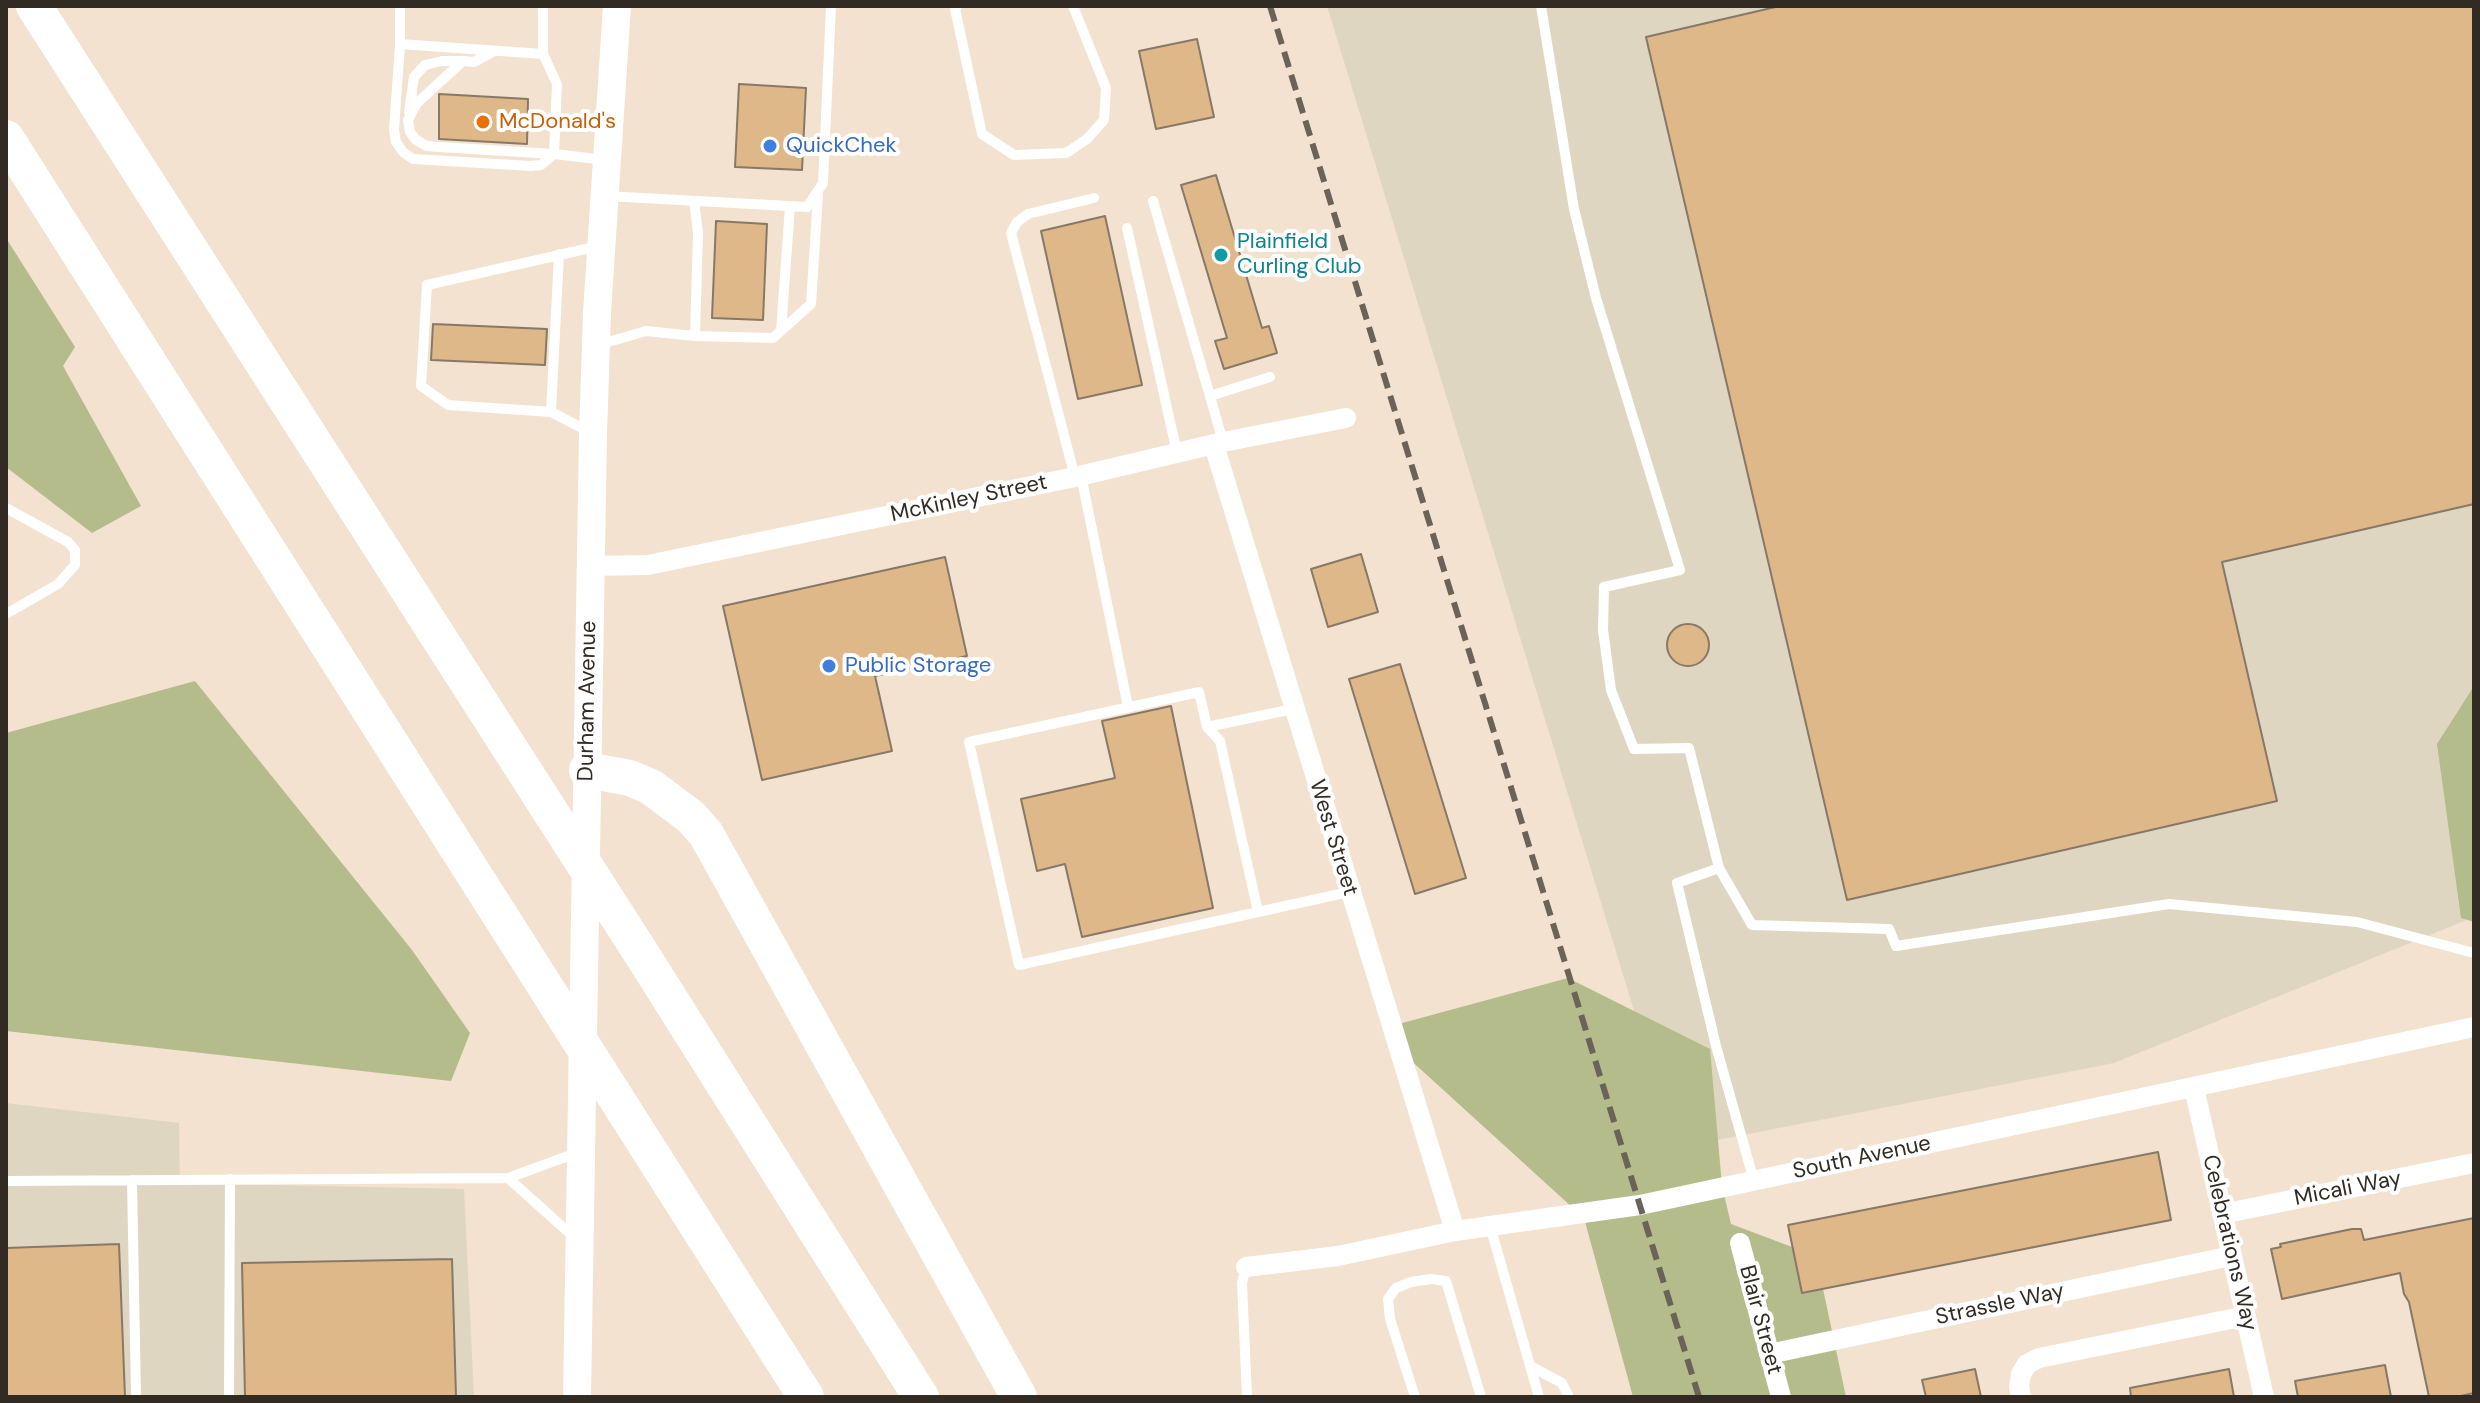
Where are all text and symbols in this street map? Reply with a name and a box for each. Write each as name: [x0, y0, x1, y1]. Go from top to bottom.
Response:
place label: McDonald's: [499, 109, 616, 135]
marker: McDonald's: [474, 113, 492, 131]
place label: QuickChek: [786, 133, 897, 159]
marker: QuickChek: [761, 137, 779, 155]
place label: Plainfield Curling Club: [1237, 229, 1362, 280]
marker: Plainfield Curling Club: [1212, 246, 1230, 264]
street label: McKinley Street: [888, 470, 1050, 528]
street label: Durham Avenue: [573, 620, 603, 782]
place label: Public Storage: [845, 653, 991, 679]
marker: Public Storage: [820, 657, 838, 675]
street label: West Street: [1303, 777, 1363, 899]
street label: South Avenue: [1791, 1131, 1933, 1185]
street label: Celebrations Way: [2196, 1152, 2262, 1334]
street label: Micali Way: [2292, 1166, 2404, 1212]
street label: Blair Street: [1733, 1263, 1787, 1377]
street label: Strassle Way: [1933, 1278, 2067, 1332]

